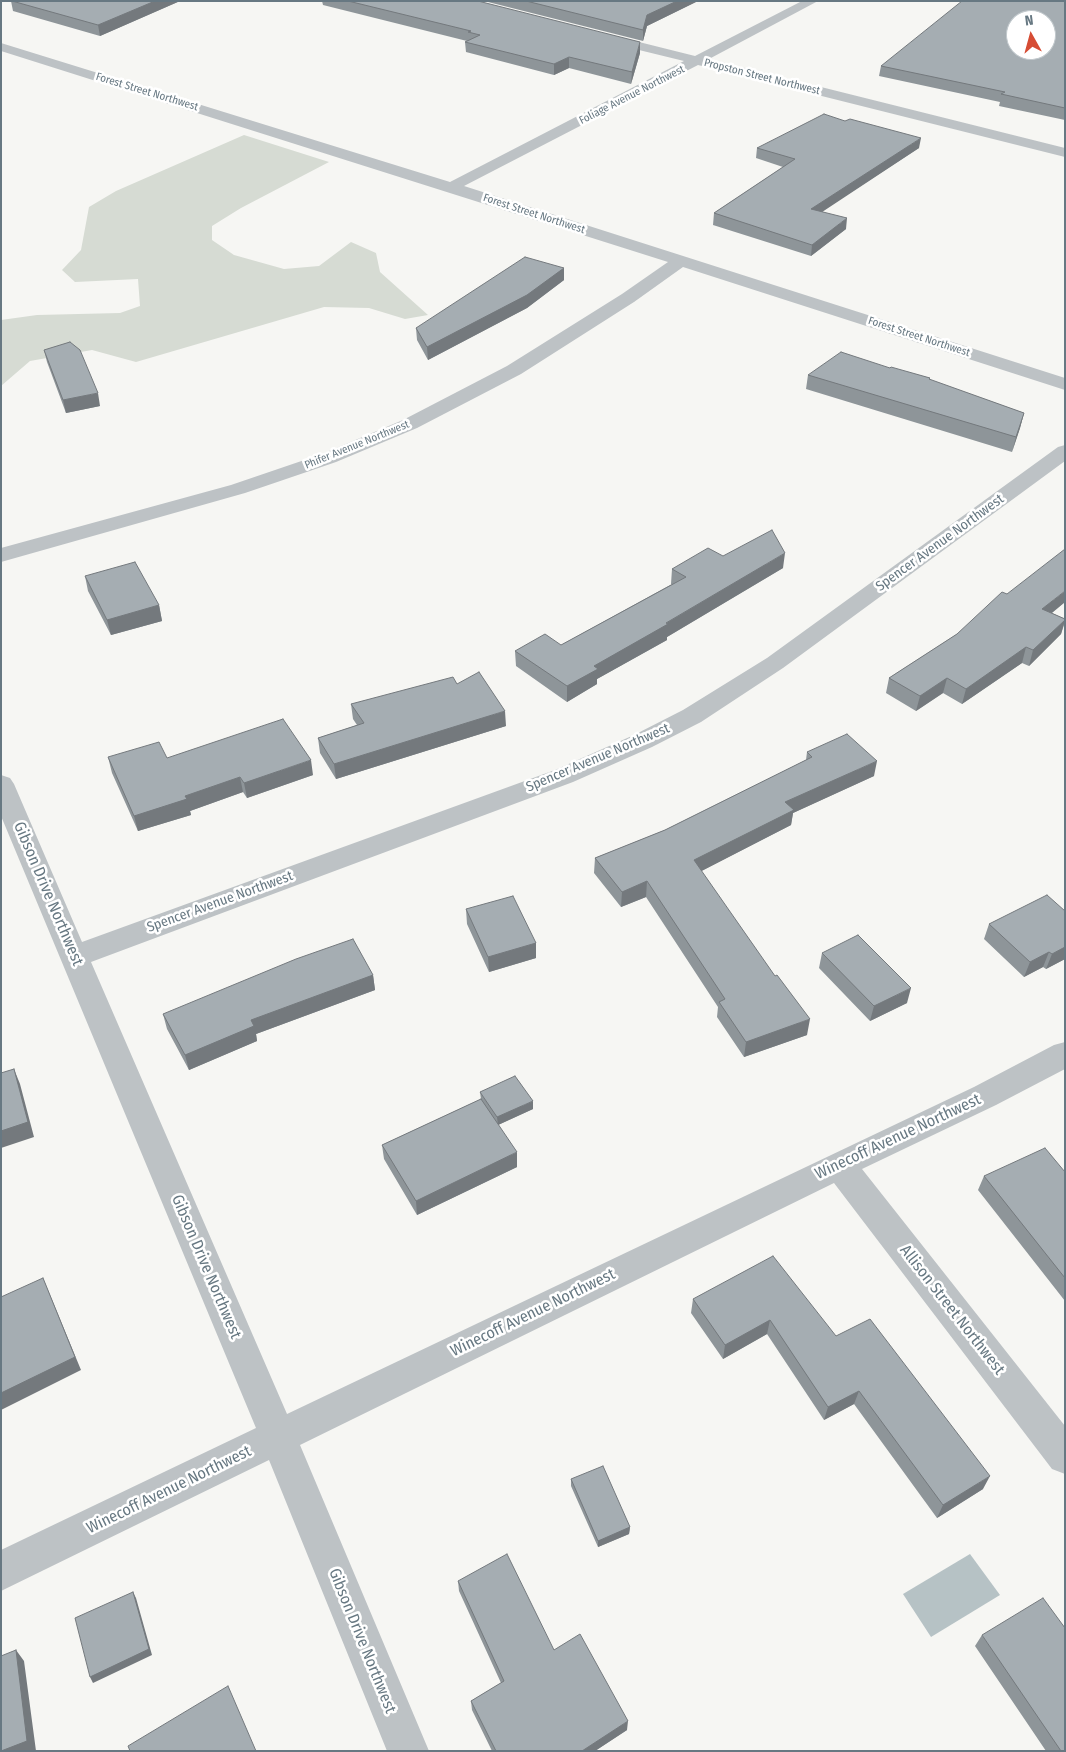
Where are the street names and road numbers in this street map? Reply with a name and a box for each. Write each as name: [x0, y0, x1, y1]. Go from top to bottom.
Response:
street label: Propston Street Northwest: [703, 56, 821, 98]
street label: Foliage Avenue Northwest: [577, 63, 687, 127]
street label: Forest Street Northwest: [94, 70, 200, 114]
street label: Forest Street Northwest: [481, 191, 587, 237]
street label: Forest Street Northwest: [866, 314, 972, 360]
street label: Phifer Avenue Northwest: [303, 418, 411, 472]
street label: Spencer Avenue Northwest: [873, 491, 1007, 595]
street label: Spencer Avenue Northwest: [524, 720, 672, 796]
street label: Gibson Drive Northwest: [9, 819, 87, 969]
street label: Spencer Avenue Northwest: [145, 868, 295, 936]
street label: Winecoff Avenue Northwest: [812, 1090, 984, 1184]
street label: Gibson Drive Northwest: [167, 1192, 245, 1342]
street label: Allison Street Northwest: [895, 1241, 1009, 1379]
street label: Winecoff Avenue Northwest: [448, 1265, 618, 1361]
street label: Winecoff Avenue Northwest: [84, 1442, 254, 1538]
street label: Gibson Drive Northwest: [324, 1566, 400, 1716]

